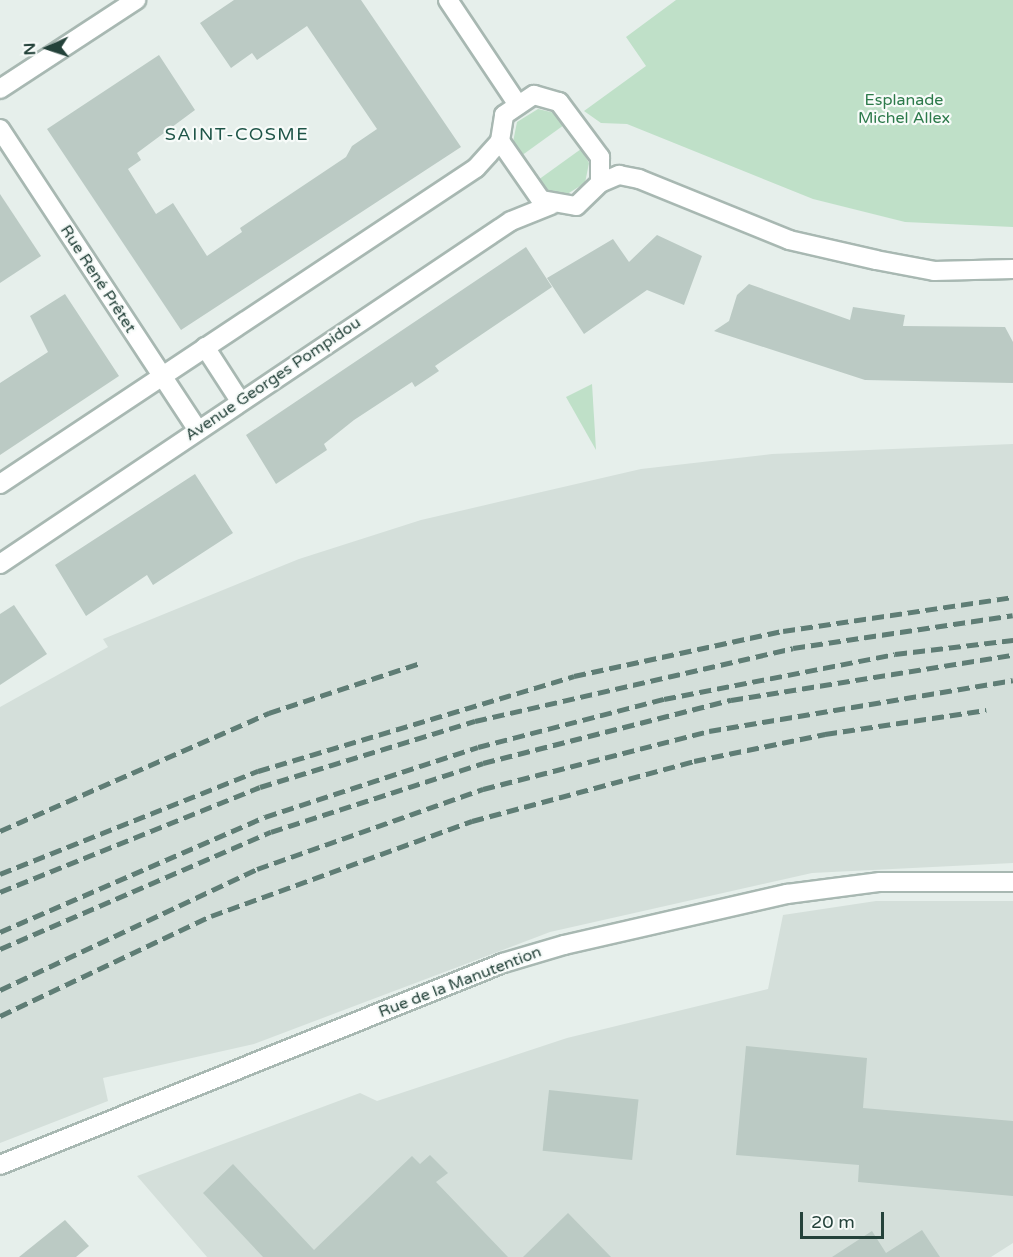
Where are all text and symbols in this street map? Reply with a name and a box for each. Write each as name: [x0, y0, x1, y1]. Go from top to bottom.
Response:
north arrow: [18, 18, 78, 78]
text: N: [20, 42, 40, 56]
park label: Esplanade Michel Allex: [858, 90, 950, 128]
district label: SAINT-COSME: [165, 123, 309, 145]
street label: Rue René Prêtet: [56, 222, 140, 336]
street label: Avenue Georges Pompidou: [181, 313, 365, 445]
street label: Rue de la Manutention: [376, 942, 544, 1022]
scale bar: [803, 1200, 887, 1238]
text: 20 m: [811, 1211, 855, 1233]

